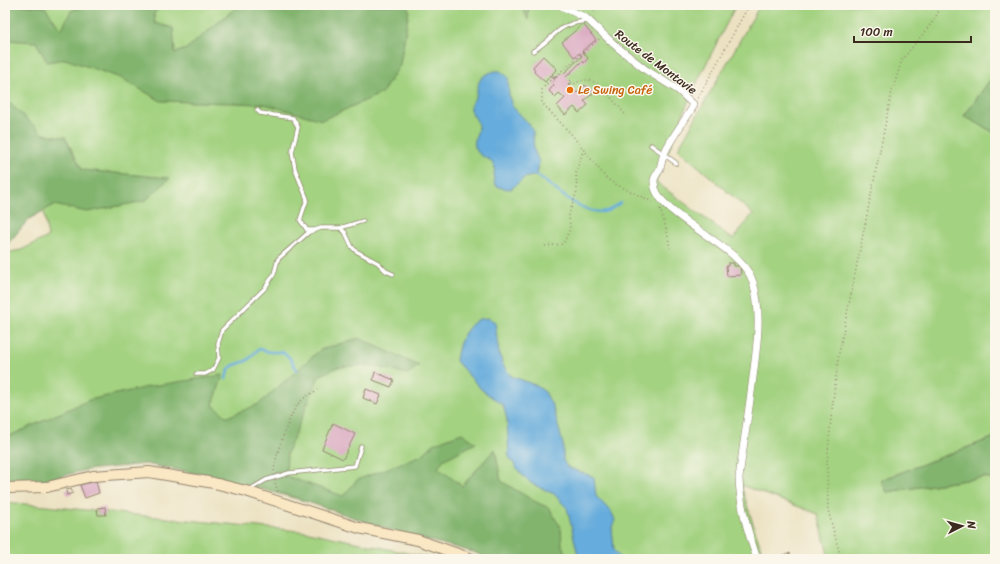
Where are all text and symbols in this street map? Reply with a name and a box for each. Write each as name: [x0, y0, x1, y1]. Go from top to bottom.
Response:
scale bar: [854, 18, 971, 44]
text: 100 m: [860, 21, 893, 43]
street label: Route de Montavie: [610, 24, 702, 100]
place label: Le Swing Café: [578, 79, 652, 101]
marker: Le Swing Café: [565, 85, 575, 95]
north arrow: [942, 506, 982, 546]
text: N: [961, 519, 981, 530]

